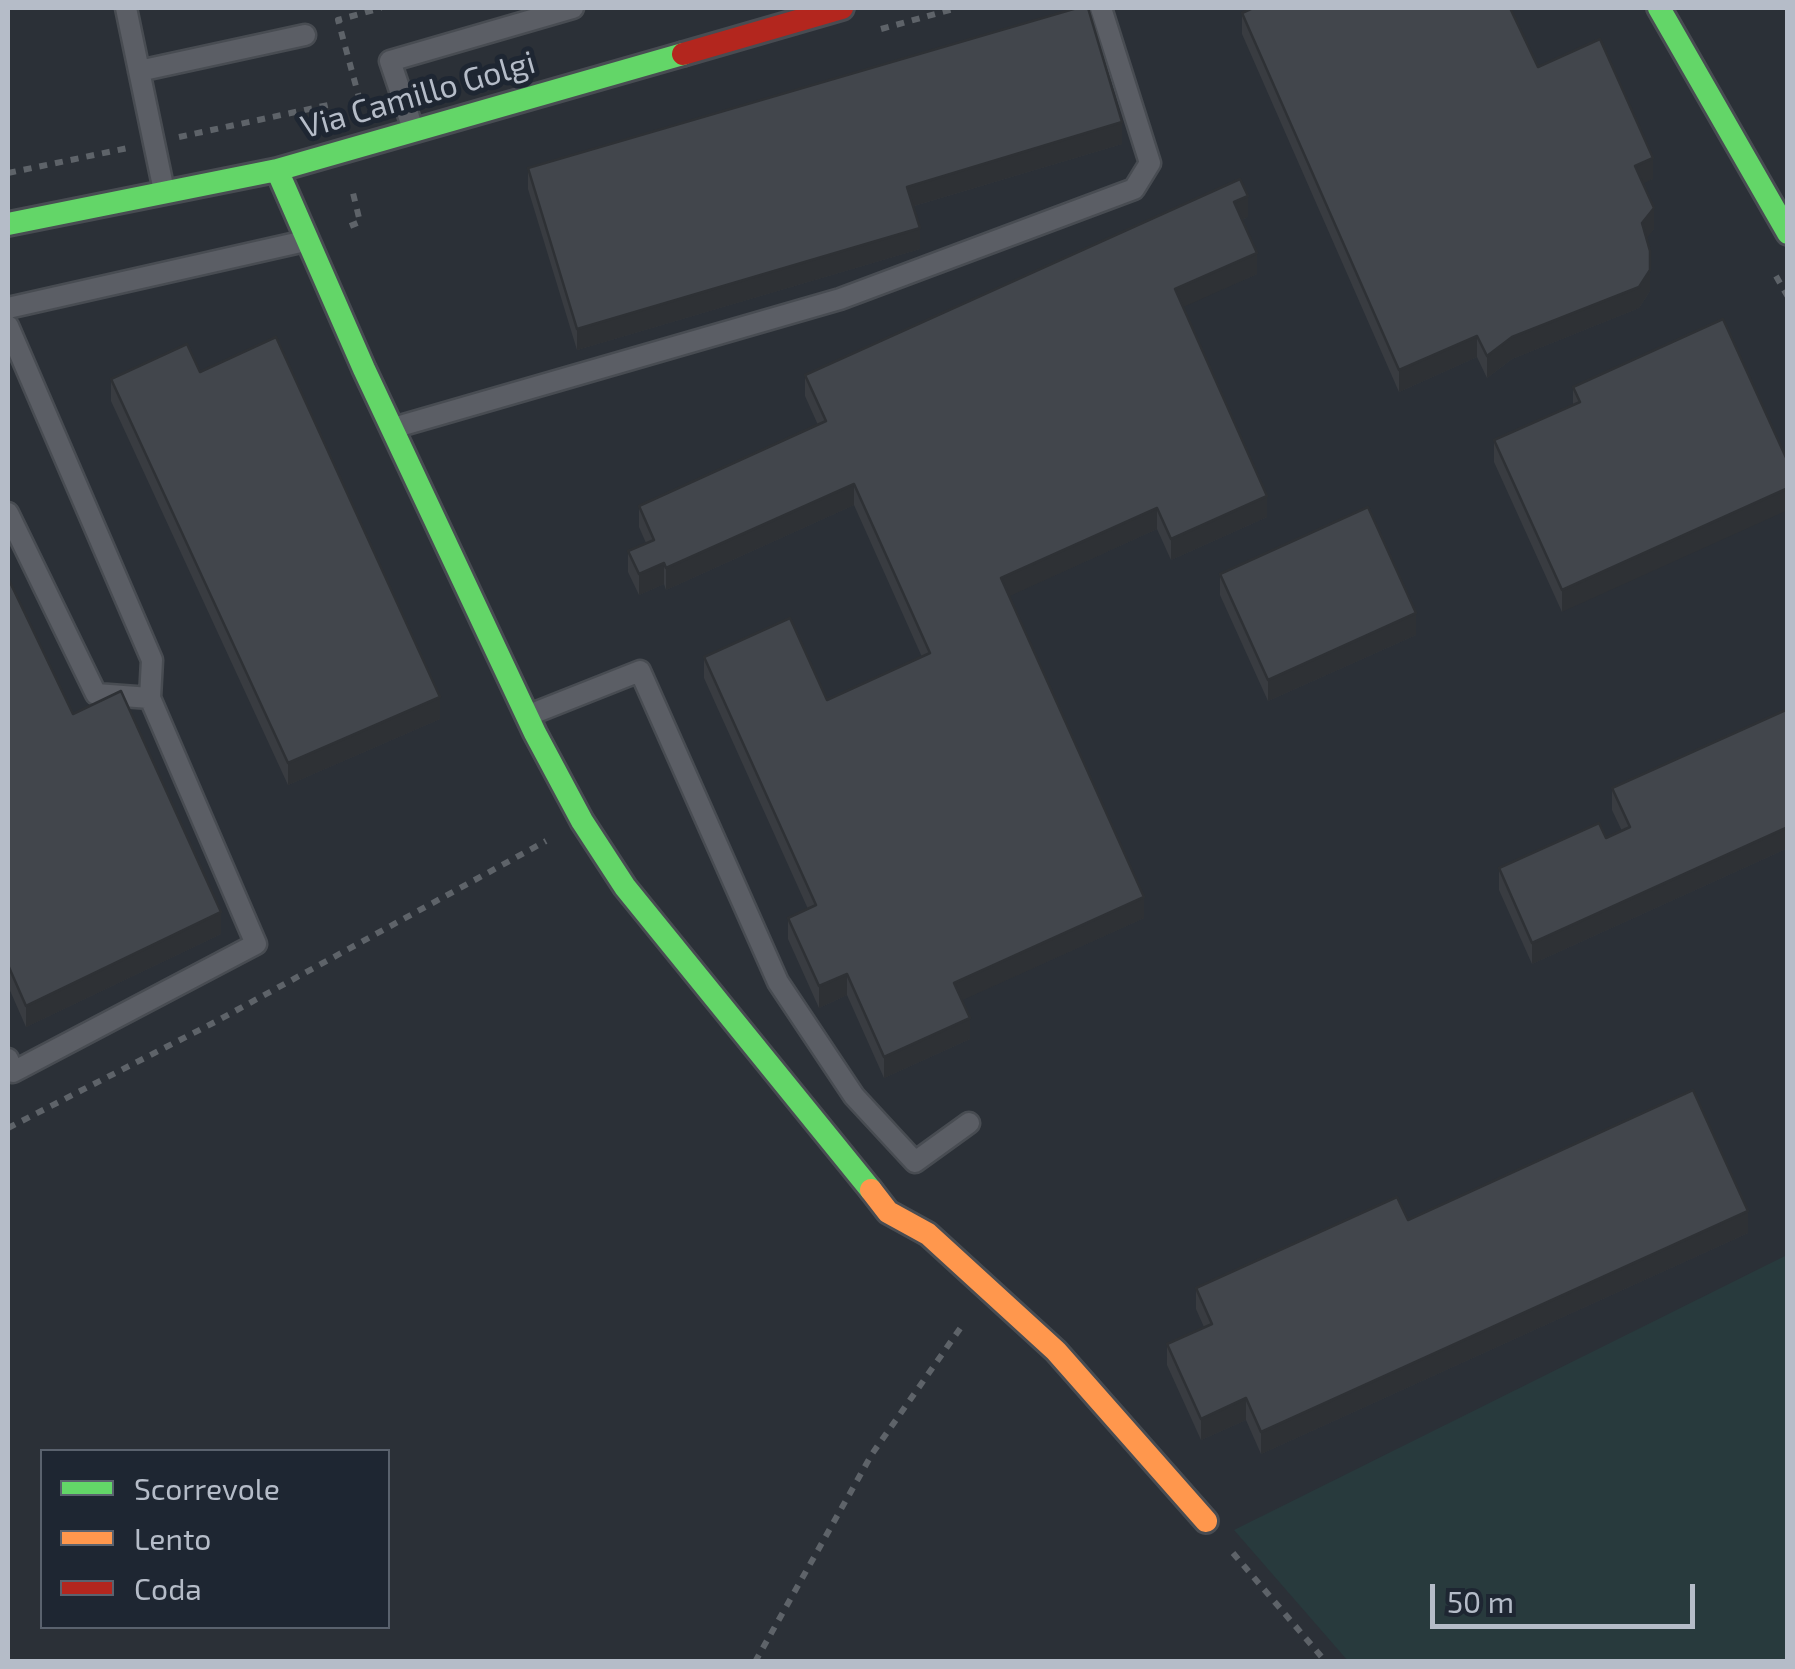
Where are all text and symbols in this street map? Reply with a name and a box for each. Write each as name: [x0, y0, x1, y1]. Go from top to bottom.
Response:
street label: Via Camillo Golgi: [296, 43, 540, 147]
legend: [40, 1449, 390, 1629]
text: Scorrevole: [134, 1470, 280, 1506]
text: Lento: [134, 1520, 211, 1556]
scale bar: [1435, 1564, 1700, 1626]
text: Coda: [134, 1570, 202, 1606]
text: 50 m: [1447, 1583, 1514, 1619]

